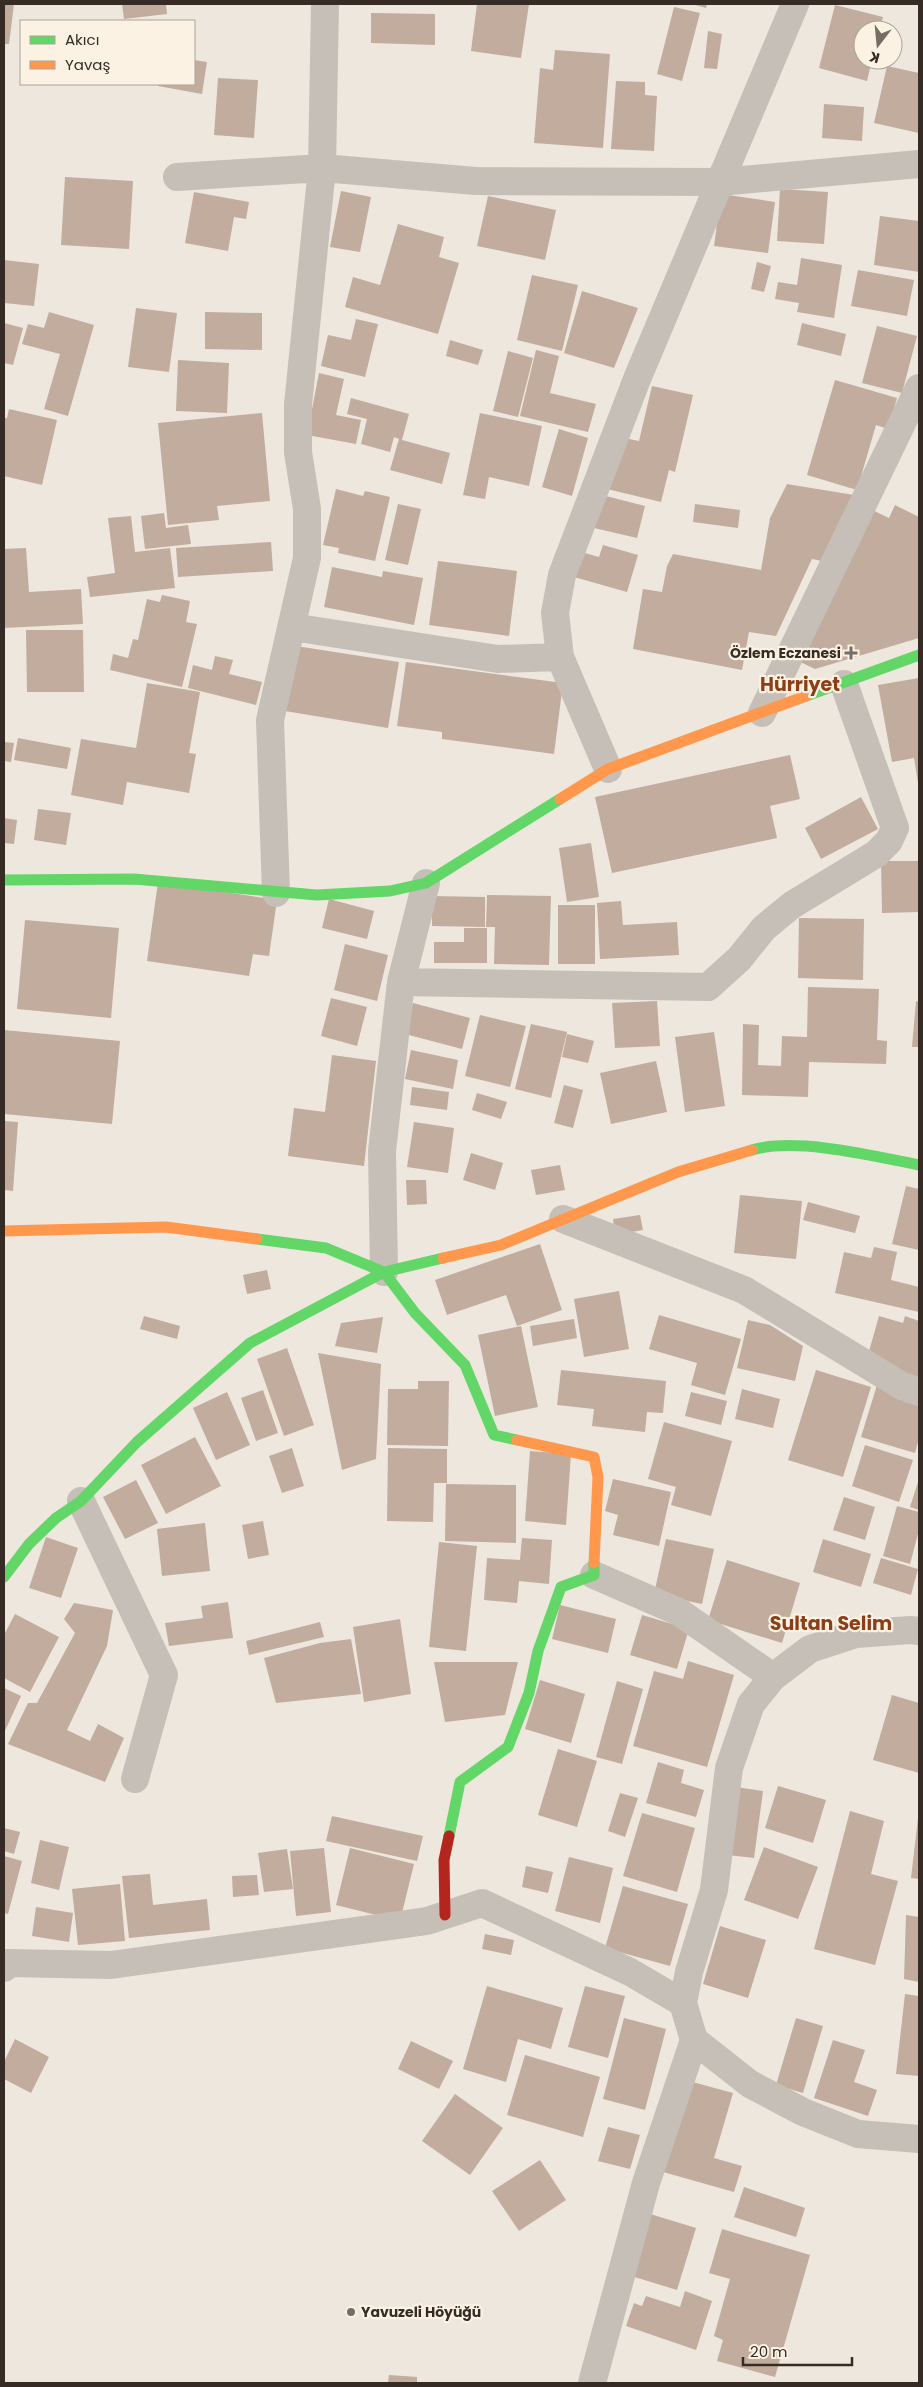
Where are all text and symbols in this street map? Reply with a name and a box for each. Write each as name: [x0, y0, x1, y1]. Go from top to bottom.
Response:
legend: [20, 20, 195, 85]
north arrow: [853, 20, 903, 70]
text: Akıcı: [65, 29, 99, 50]
text: K: [867, 46, 882, 68]
text: Yavaş: [65, 54, 110, 75]
place label: Özlem Eczanesi: [730, 643, 841, 663]
marker: Özlem Eczanesi: [845, 647, 857, 659]
district label: Hürriyet: [760, 671, 840, 698]
district label: Sultan Selim: [770, 1610, 892, 1637]
place label: Yavuzeli Höyüğü: [361, 2302, 481, 2322]
marker: Yavuzeli Höyüğü: [345, 2306, 357, 2318]
scale bar: [743, 2334, 852, 2366]
text: 20 m: [750, 2341, 788, 2362]

